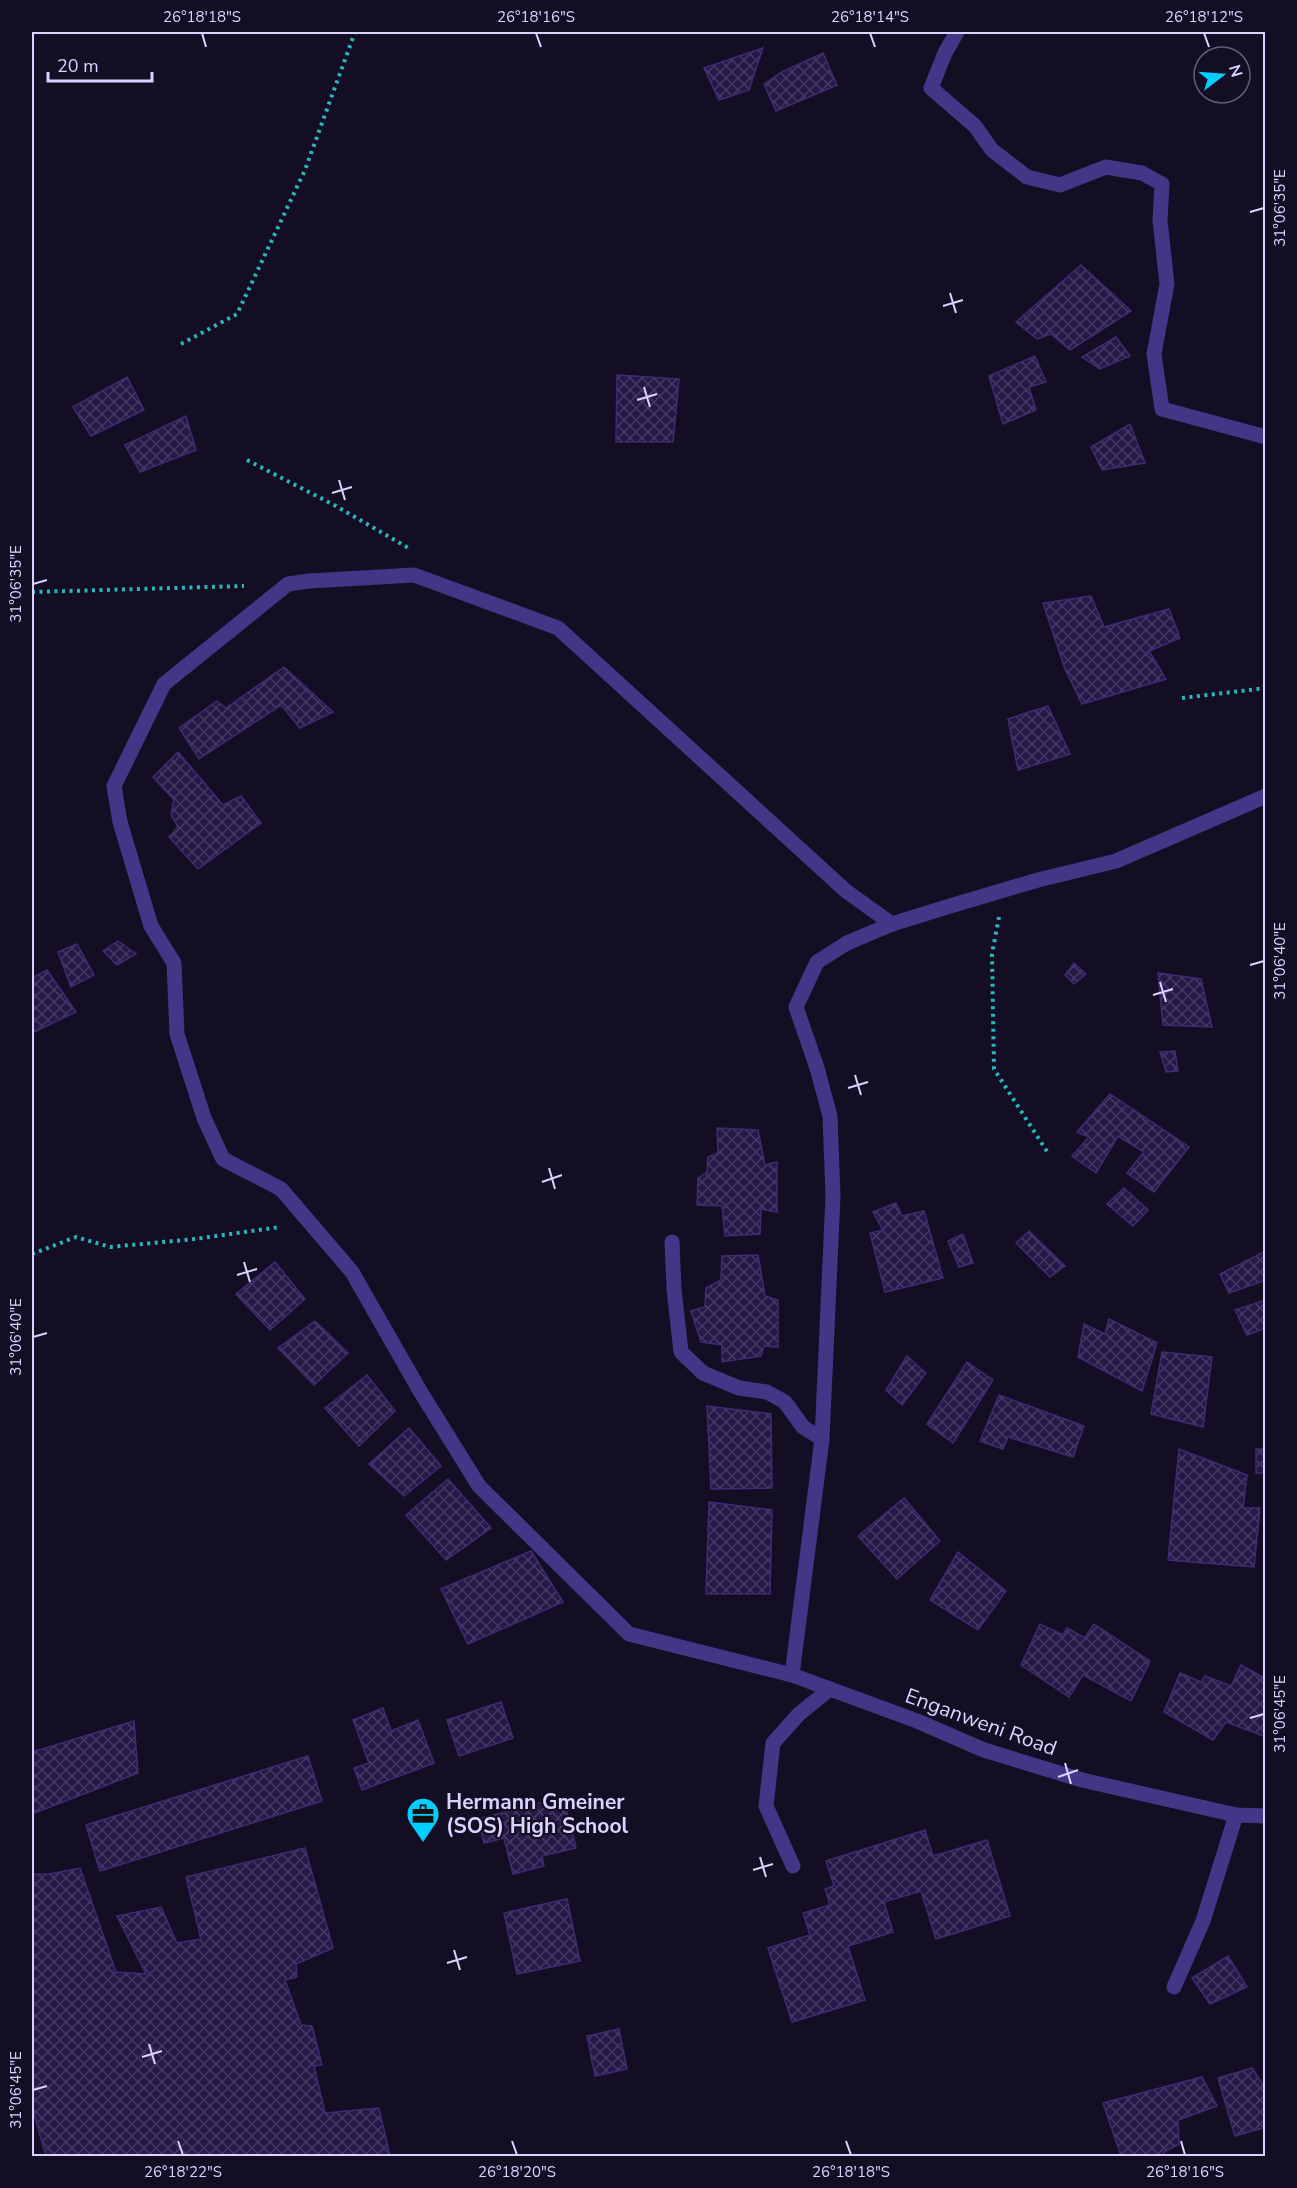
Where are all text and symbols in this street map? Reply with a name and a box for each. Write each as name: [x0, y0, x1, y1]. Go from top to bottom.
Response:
text: 26°18'18"S: [163, 7, 241, 27]
text: 26°18'16"S: [497, 7, 575, 27]
text: 26°18'14"S: [831, 7, 909, 27]
text: 26°18'12"S: [1165, 7, 1243, 27]
scale bar: [48, 45, 152, 83]
north arrow: [1192, 45, 1252, 105]
text: 20 m: [57, 54, 99, 78]
text: N: [1223, 62, 1248, 80]
text: 31°06'35"E: [1270, 169, 1290, 247]
text: 31°06'35"E: [6, 545, 26, 623]
text: 31°06'40"E: [1270, 922, 1290, 1000]
text: 31°06'40"E: [6, 1298, 26, 1376]
text: 31°06'45"E: [1270, 1675, 1290, 1753]
street label: Enganweni Road: [901, 1682, 1061, 1762]
place label: Hermann Gmeiner (SOS) High School: [446, 1788, 629, 1840]
office icon: Hermann Gmeiner (SOS) High School: [405, 1796, 441, 1843]
text: 31°06'45"E: [6, 2051, 26, 2129]
text: 26°18'22"S: [144, 2162, 222, 2182]
text: 26°18'20"S: [478, 2162, 556, 2182]
text: 26°18'18"S: [812, 2162, 890, 2182]
text: 26°18'16"S: [1146, 2162, 1224, 2182]

